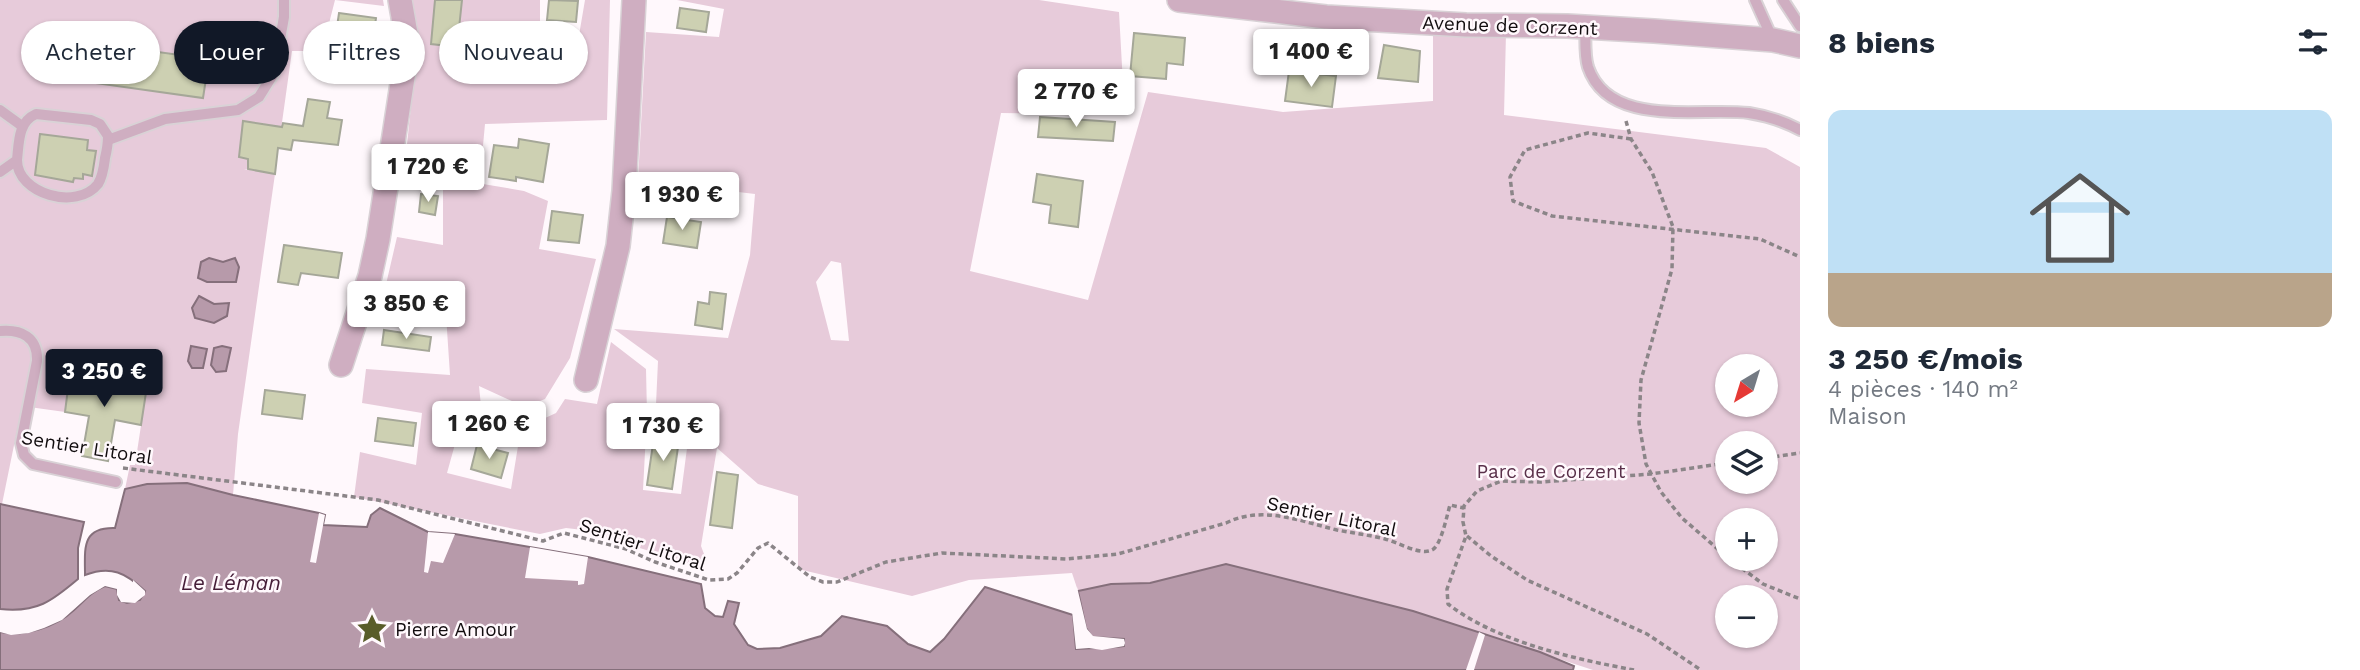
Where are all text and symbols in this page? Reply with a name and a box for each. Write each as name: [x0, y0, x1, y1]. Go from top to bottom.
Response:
street label: Avenue de Corzent: [1422, 11, 1598, 40]
chip: Acheter: [21, 21, 160, 84]
chip: Louer: [174, 21, 289, 84]
chip: Filtres: [303, 21, 425, 84]
chip: Nouveau: [439, 21, 588, 84]
icon: filters: [2294, 23, 2332, 61]
text: 8 biens: [1828, 25, 1935, 60]
pin: 1 400 €: [1246, 29, 1376, 89]
text: 1 400 €: [1269, 38, 1353, 65]
pin: 2 770 €: [1011, 69, 1141, 129]
text: 2 770 €: [1034, 78, 1118, 105]
pin: 1 720 €: [363, 144, 493, 204]
text: 1 720 €: [387, 153, 469, 180]
icon: home: [2017, 155, 2143, 281]
pin: 1 930 €: [617, 173, 747, 232]
text: 1 930 €: [641, 181, 723, 208]
pin: 3 850 €: [341, 282, 471, 341]
text: 3 850 €: [363, 290, 449, 317]
text: 3 250 €/mois: [1828, 341, 2023, 376]
pin: 3 250 €: [39, 350, 169, 409]
north arrow: [1715, 354, 1778, 416]
map controls: [1715, 354, 1778, 648]
text: 3 250 €: [62, 358, 146, 385]
text: 4 pièces · 140 m²: [1828, 376, 2018, 403]
pin: 1 260 €: [424, 402, 554, 461]
text: Maison: [1828, 403, 1907, 430]
pin: 1 730 €: [598, 404, 728, 463]
text: 1 260 €: [448, 410, 530, 437]
text: 1 730 €: [622, 412, 704, 439]
street label: Sentier Litoral: [20, 426, 154, 469]
button: layers: [1715, 431, 1778, 494]
park label: Parc de Corzent: [1477, 460, 1626, 483]
street label: Sentier Litoral: [1265, 491, 1399, 542]
button: +: [1715, 508, 1778, 571]
street label: Sentier Litoral: [576, 513, 710, 576]
water label: Le Léman: [181, 570, 281, 595]
button: −: [1715, 585, 1778, 648]
place icon: Pierre Amour: [355, 612, 389, 646]
place label: Pierre Amour: [395, 618, 516, 641]

